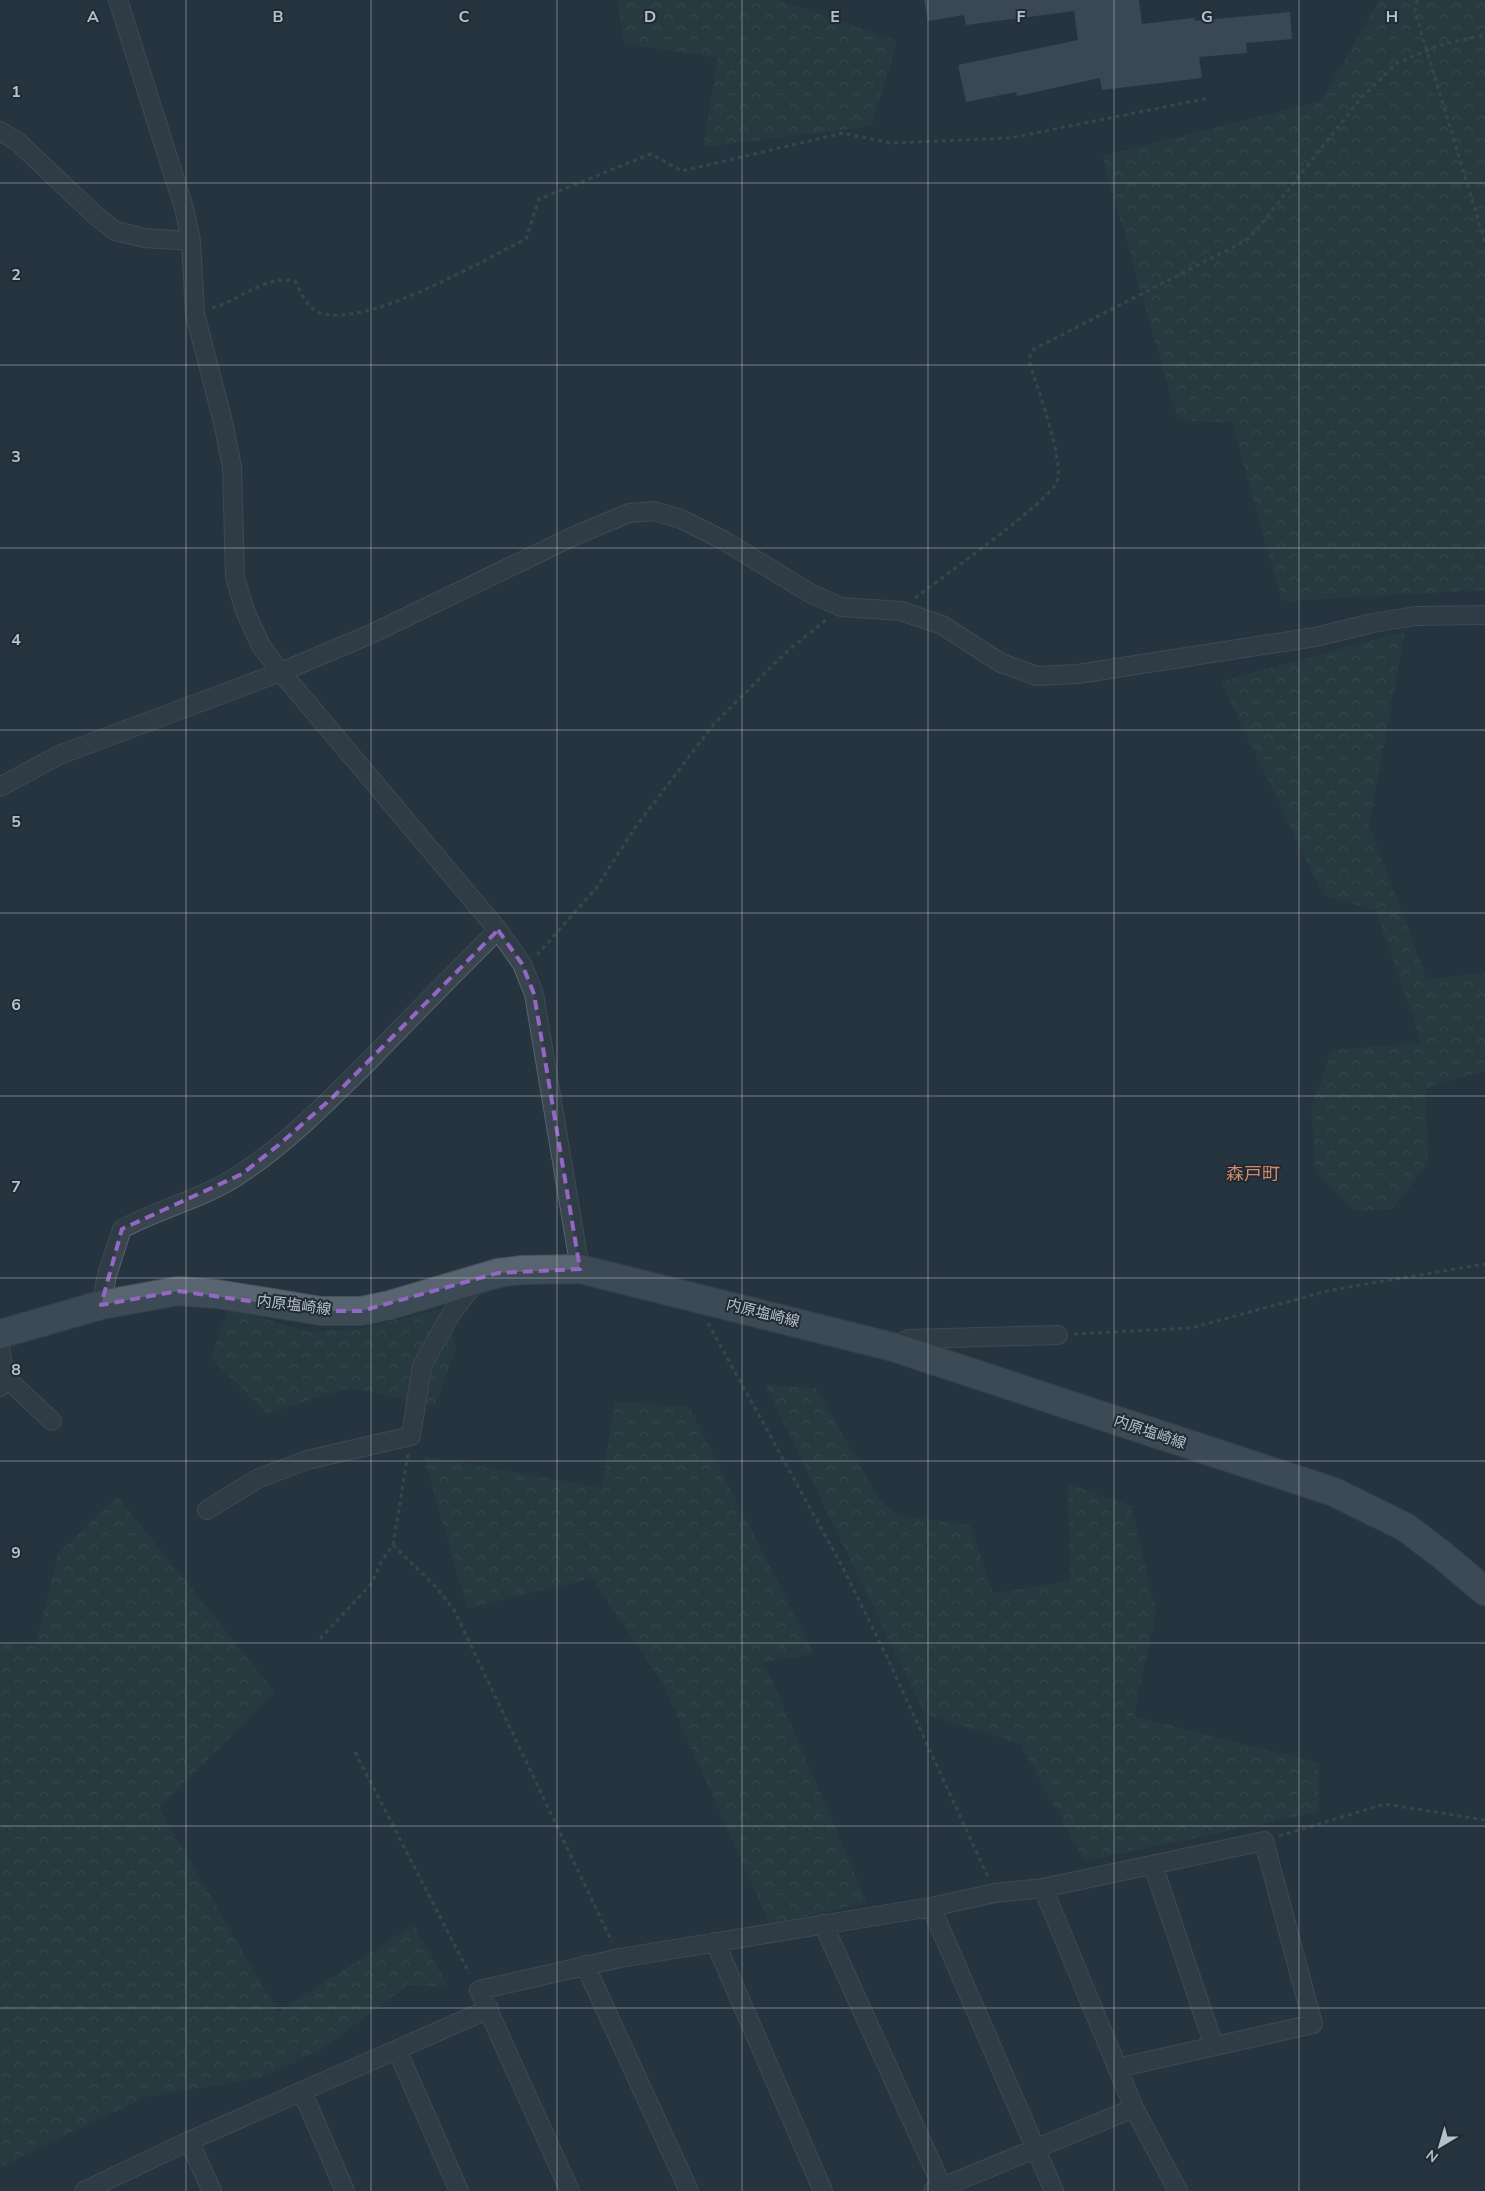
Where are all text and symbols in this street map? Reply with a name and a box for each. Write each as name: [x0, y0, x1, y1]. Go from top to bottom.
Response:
text: A: [87, 6, 99, 28]
text: B: [272, 6, 284, 28]
text: C: [459, 6, 470, 28]
text: D: [644, 6, 656, 28]
text: E: [830, 6, 840, 28]
text: F: [1017, 6, 1026, 28]
text: G: [1201, 6, 1213, 28]
text: H: [1386, 6, 1398, 28]
text: 1: [11, 81, 21, 103]
text: 2: [11, 264, 21, 286]
text: 3: [11, 446, 21, 468]
text: 4: [11, 629, 21, 651]
text: 5: [11, 811, 21, 833]
text: 6: [11, 994, 21, 1016]
district label: 森戸町: [1226, 1162, 1280, 1186]
text: 7: [11, 1176, 21, 1198]
street label: 内原塩崎線: [256, 1291, 332, 1319]
street label: 内原塩崎線: [724, 1294, 802, 1332]
text: 8: [11, 1359, 21, 1381]
street label: 内原塩崎線: [1111, 1410, 1189, 1454]
text: 9: [11, 1542, 21, 1564]
north arrow: [1415, 2121, 1465, 2171]
text: N: [1422, 2145, 1442, 2167]

